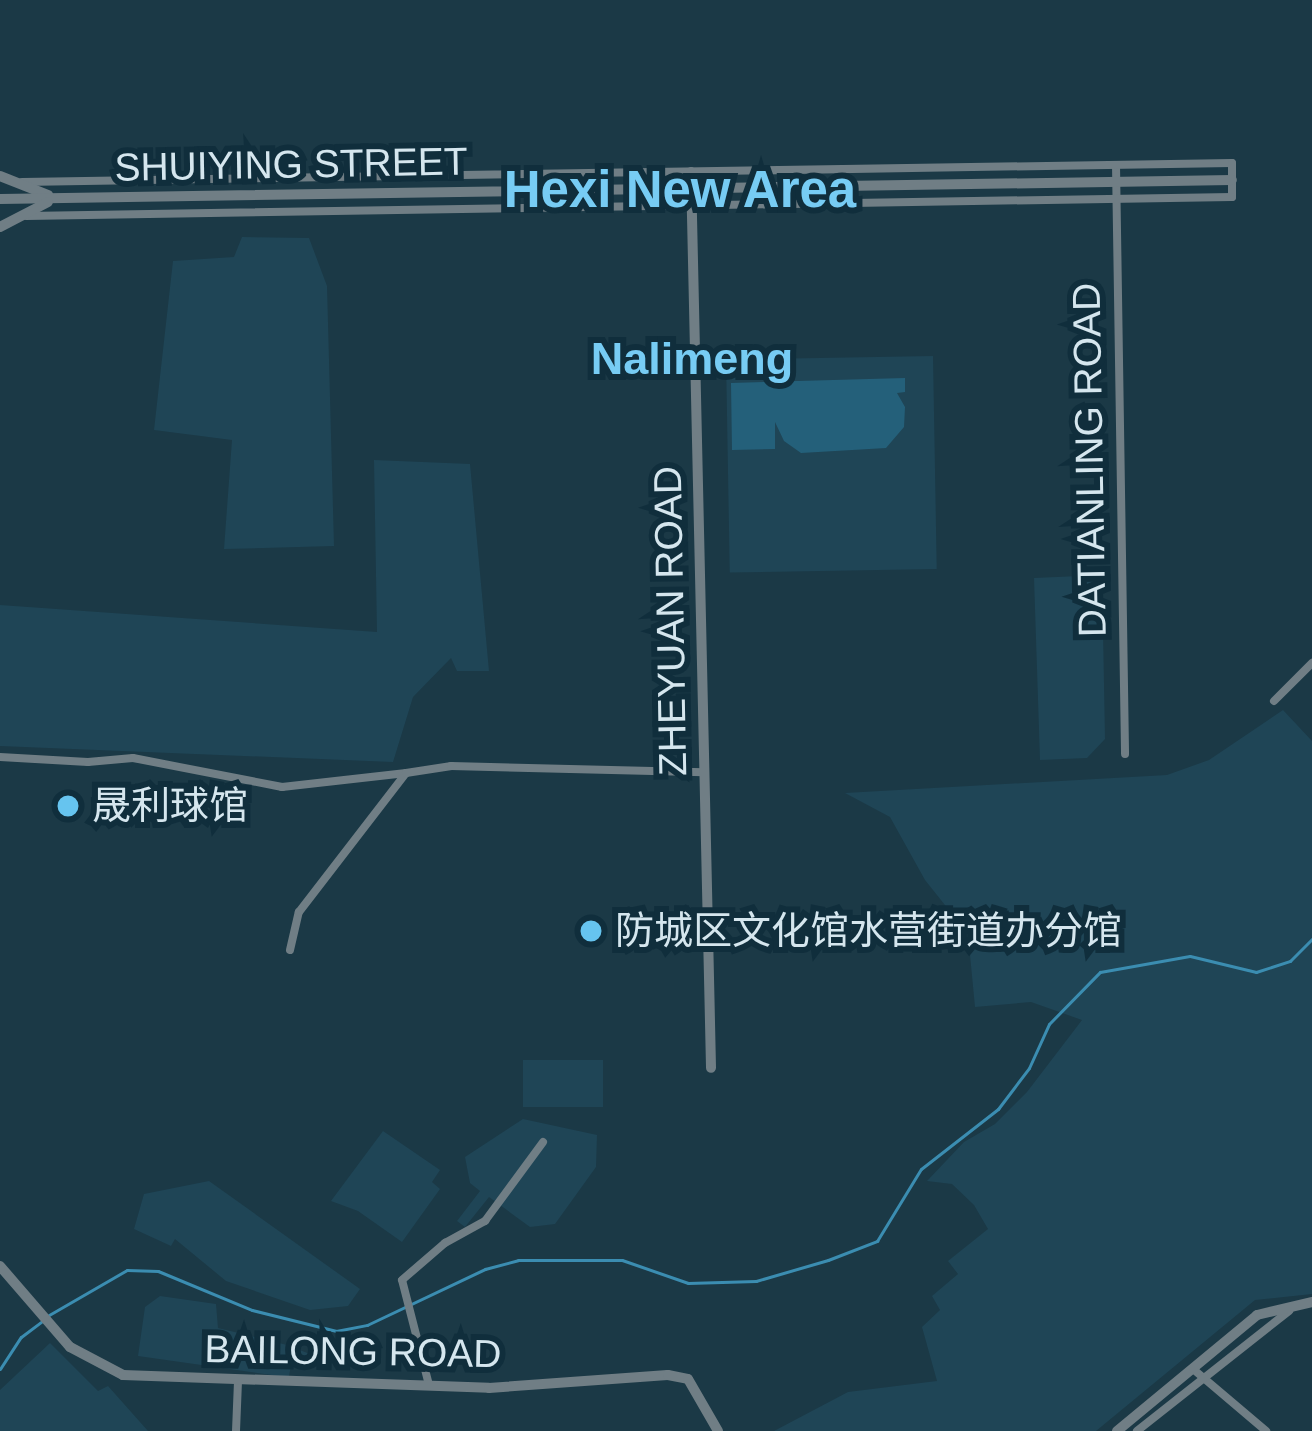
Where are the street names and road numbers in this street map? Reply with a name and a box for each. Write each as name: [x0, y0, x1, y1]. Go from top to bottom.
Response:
street label: SHUIYING STREET: [114, 139, 468, 191]
street label: DATIANLING ROAD: [1064, 282, 1116, 638]
street label: ZHEYUAN ROAD: [645, 466, 697, 776]
street label: BAILONG ROAD: [204, 1326, 502, 1378]

